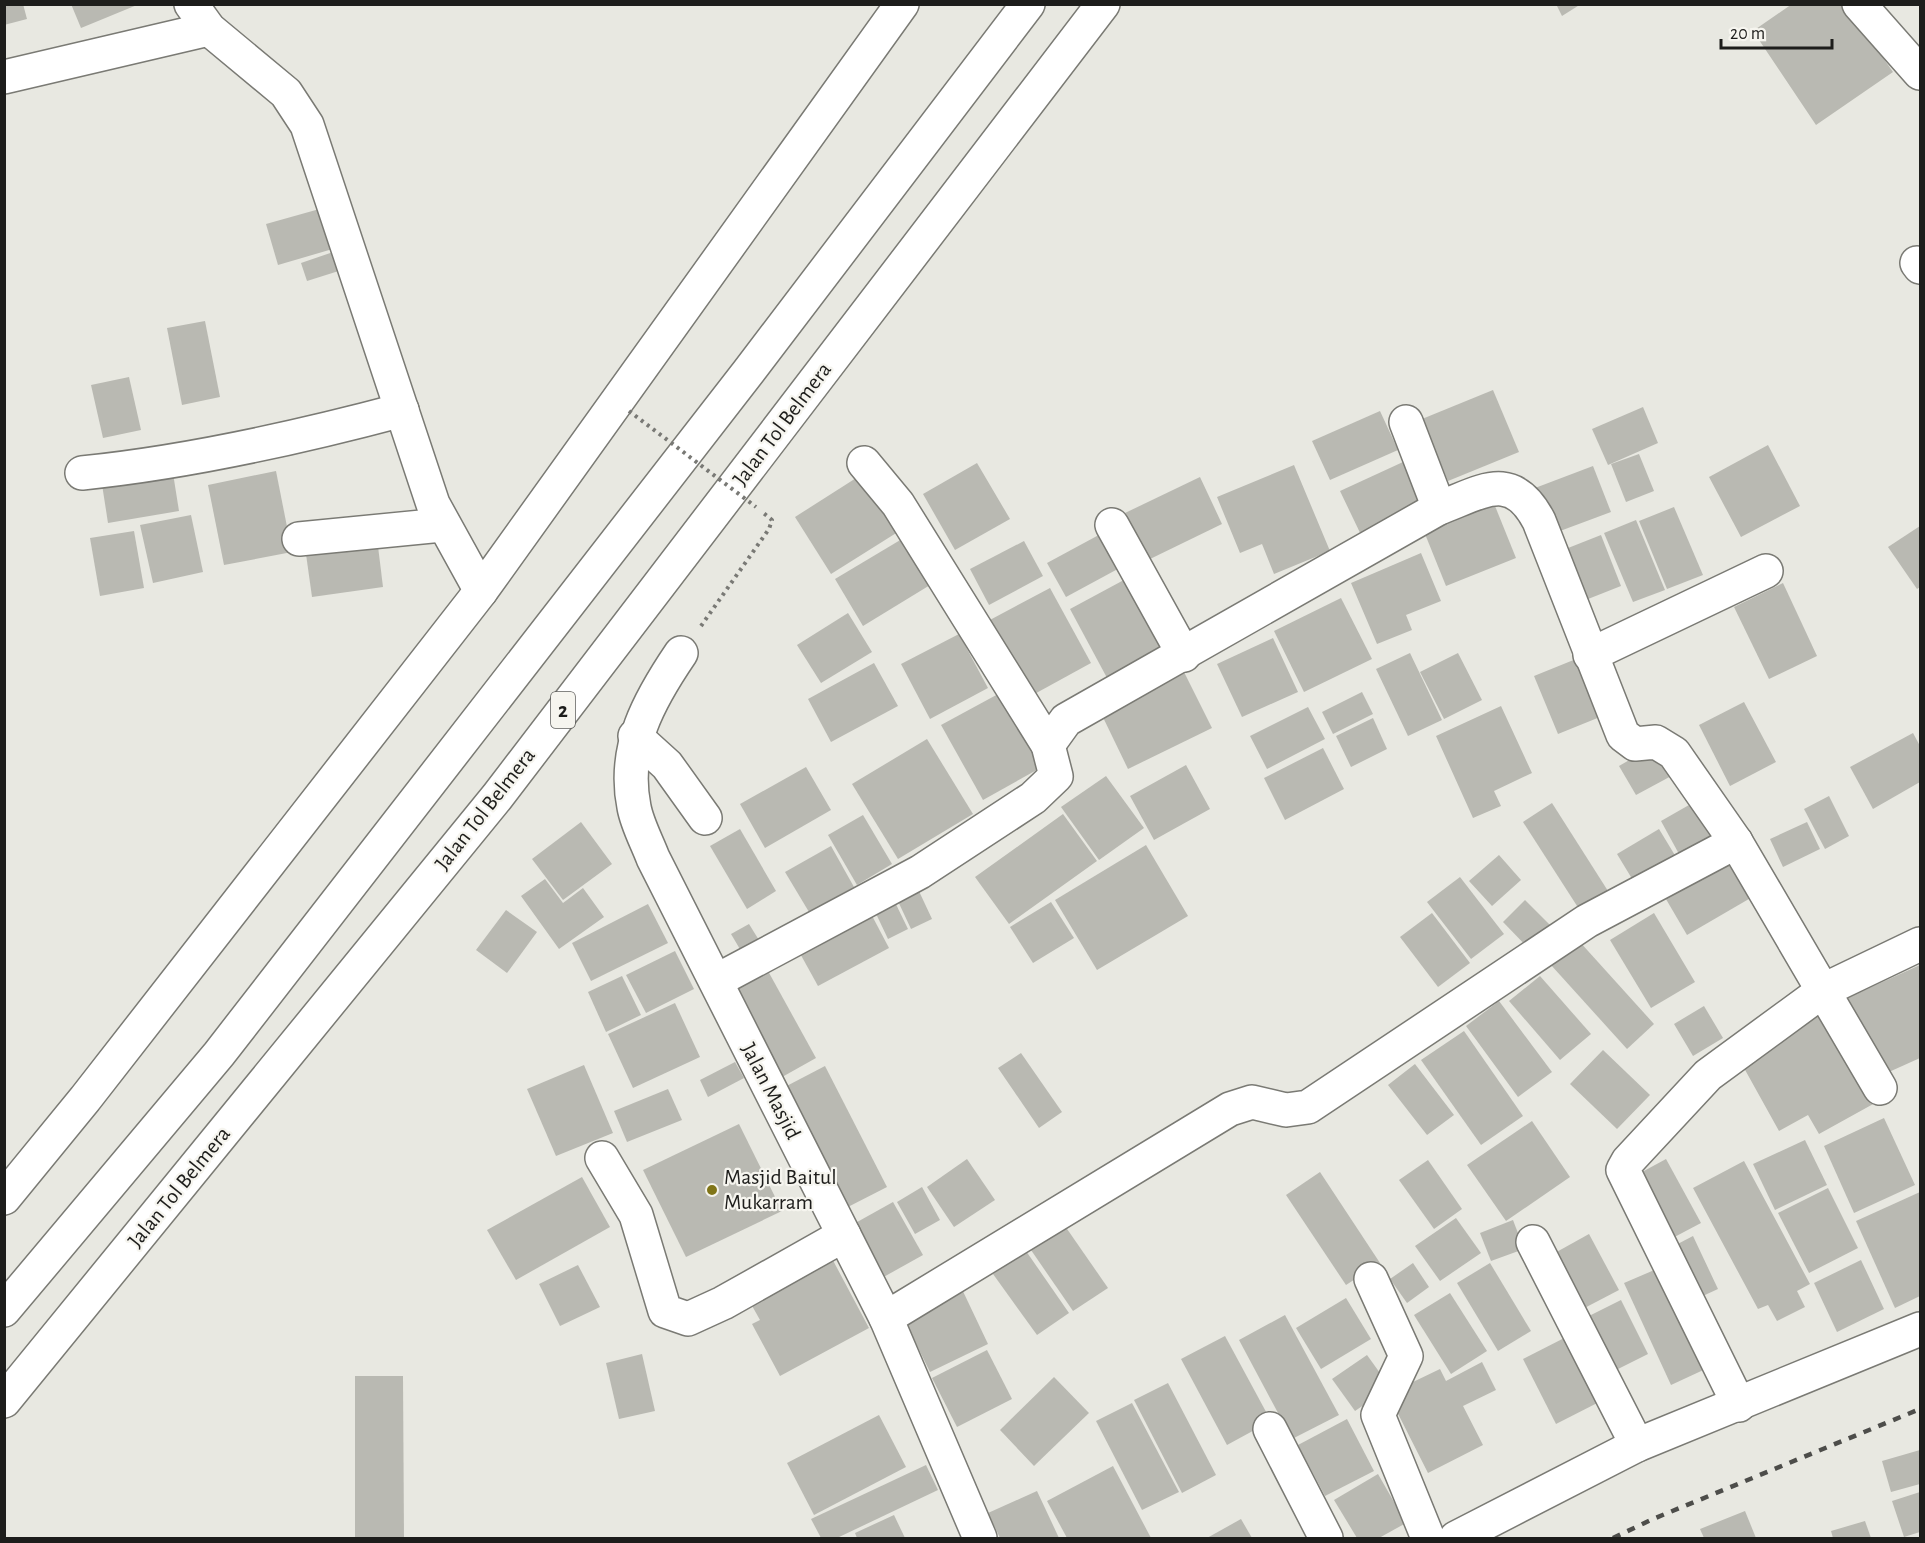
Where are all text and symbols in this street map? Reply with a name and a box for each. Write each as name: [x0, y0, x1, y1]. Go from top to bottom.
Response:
scale bar: [1721, 12, 1832, 50]
text: 20 m: [1730, 25, 1765, 43]
street label: Jalan Tol Belmera: [729, 358, 835, 490]
road number: 2: [551, 692, 575, 728]
street label: Jalan Tol Belmera: [431, 744, 539, 874]
street label: Jalan Masjid: [737, 1039, 805, 1143]
street label: Jalan Tol Belmera: [124, 1123, 234, 1251]
place label: Masjid Baitul Mukarram: [724, 1166, 837, 1213]
marker: Masjid Baitul Mukarram: [705, 1183, 719, 1197]

